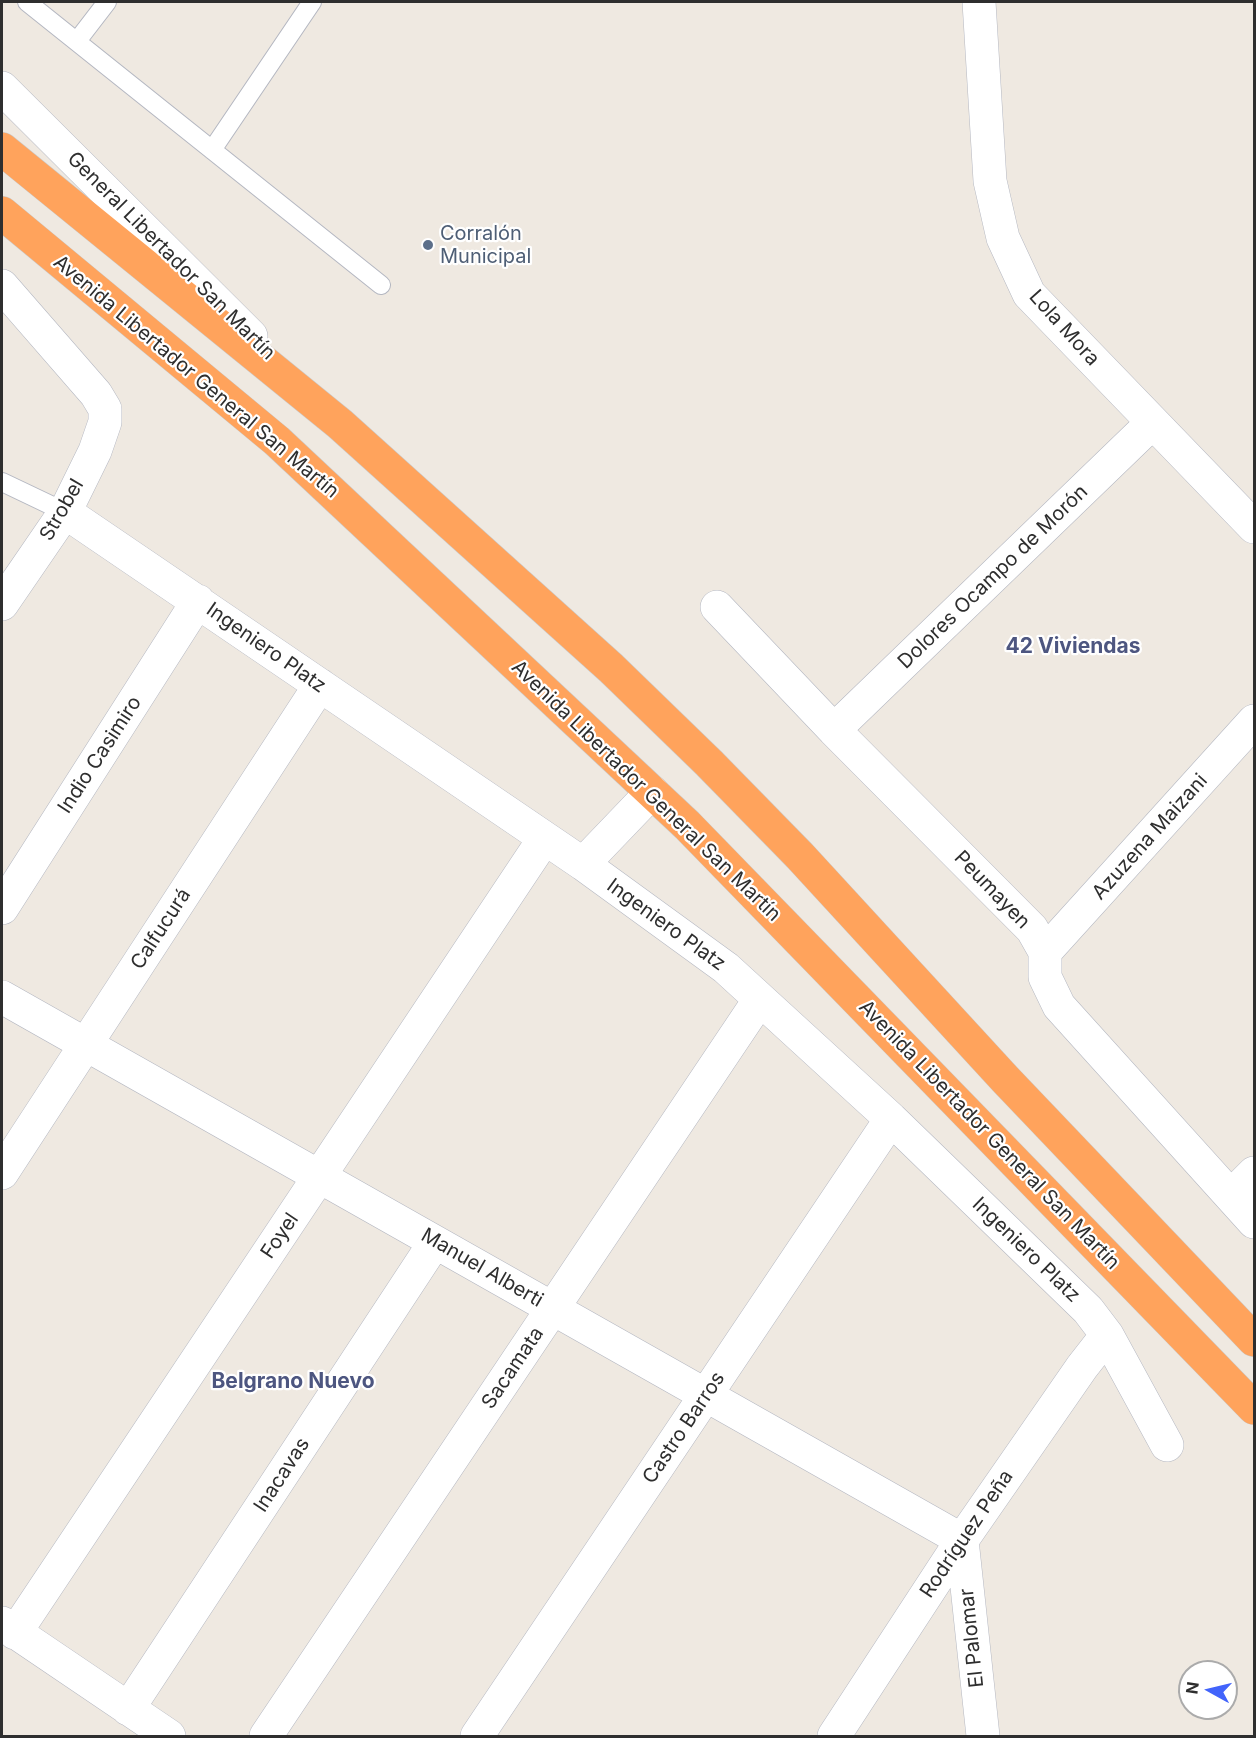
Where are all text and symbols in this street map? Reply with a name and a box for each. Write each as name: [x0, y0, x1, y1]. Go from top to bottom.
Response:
street label: General Libertador San Martín: [62, 147, 280, 365]
place label: Corralón Municipal: [440, 222, 531, 269]
marker: Corralón Municipal: [421, 238, 435, 252]
street label: Avenida Libertador General San Martín: [48, 250, 344, 504]
street label: Lola Mora: [1024, 285, 1104, 371]
street label: Strobel: [35, 475, 89, 545]
street label: Dolores Ocampo de Morón: [893, 480, 1093, 674]
street label: Ingeniero Platz: [201, 598, 331, 698]
district label: 42 Viviendas: [1006, 634, 1140, 660]
street label: Avenida Libertador General San Martín: [506, 656, 786, 926]
street label: Indio Casimiro: [53, 692, 147, 818]
street label: Azuzena Maizani: [1087, 769, 1213, 905]
street label: Peumayen: [949, 846, 1035, 934]
street label: Ingeniero Platz: [602, 874, 730, 976]
street label: Calfucurá: [126, 884, 196, 974]
street label: Avenida Libertador General San Martín: [854, 995, 1124, 1275]
street label: Ingeniero Platz: [967, 1193, 1085, 1307]
street label: Foyel: [256, 1209, 304, 1263]
street label: Manuel Alberti: [417, 1223, 547, 1313]
street label: Sacamata: [477, 1323, 549, 1413]
street label: Castro Barros: [638, 1368, 730, 1488]
district label: Belgrano Nuevo: [211, 1369, 375, 1395]
street label: Inacavas: [249, 1433, 315, 1517]
street label: Rodríguez Peña: [915, 1466, 1019, 1602]
street label: El Palomar: [955, 1587, 989, 1689]
north arrow: [1178, 1660, 1238, 1720]
text: N: [1181, 1680, 1203, 1695]

